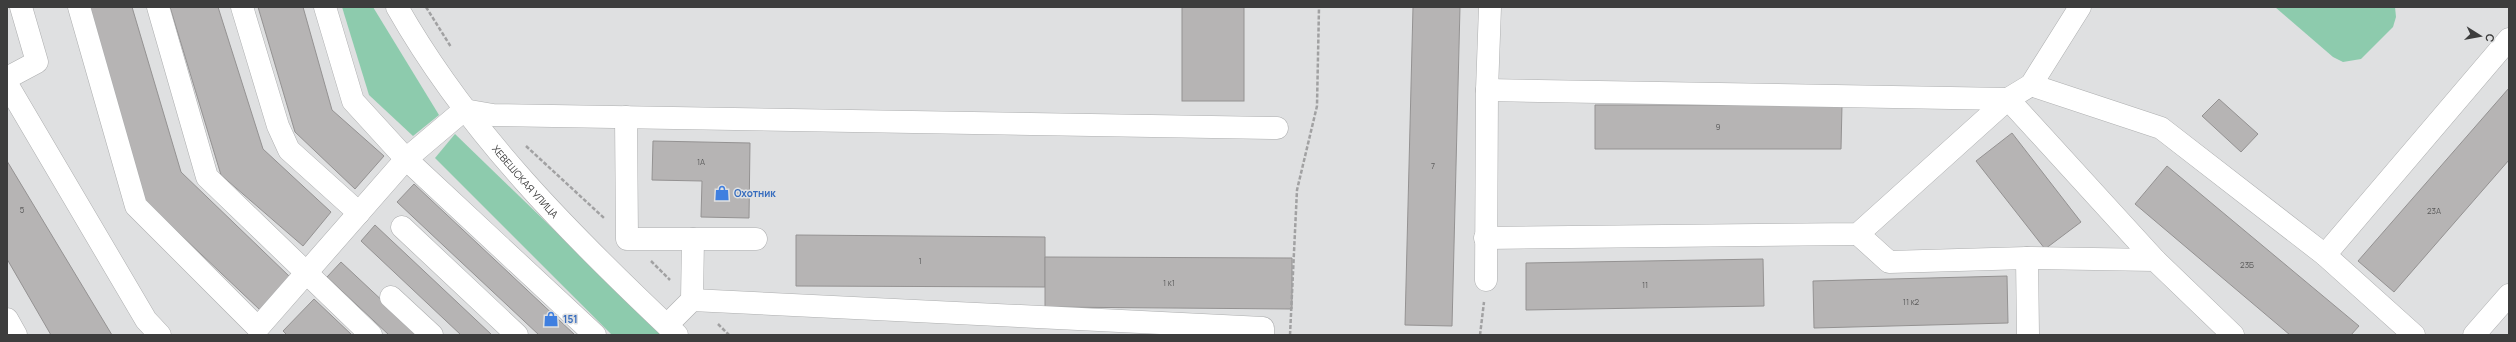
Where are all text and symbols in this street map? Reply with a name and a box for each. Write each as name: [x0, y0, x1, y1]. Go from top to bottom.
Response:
north arrow: [2460, 16, 2500, 56]
text: С: [2482, 33, 2498, 43]
house number: 9: [1716, 121, 1721, 132]
street label: ХЕВЕШСКАЯ УЛИЦА: [489, 142, 562, 221]
house number: 1А: [697, 156, 705, 167]
house number: 7: [1431, 160, 1435, 171]
shop icon: Охотник: [713, 184, 731, 202]
place label: Охотник: [734, 186, 776, 200]
house number: 5: [20, 204, 25, 215]
house number: 23А: [2427, 205, 2441, 216]
house number: 1: [918, 255, 922, 266]
house number: 23Б: [2240, 259, 2254, 270]
house number: 1 к1: [1163, 277, 1175, 288]
house number: 11: [1642, 279, 1648, 290]
house number: 11 к2: [1903, 296, 1920, 307]
shop icon: 151: [542, 310, 560, 328]
place label: 151: [563, 312, 578, 326]

